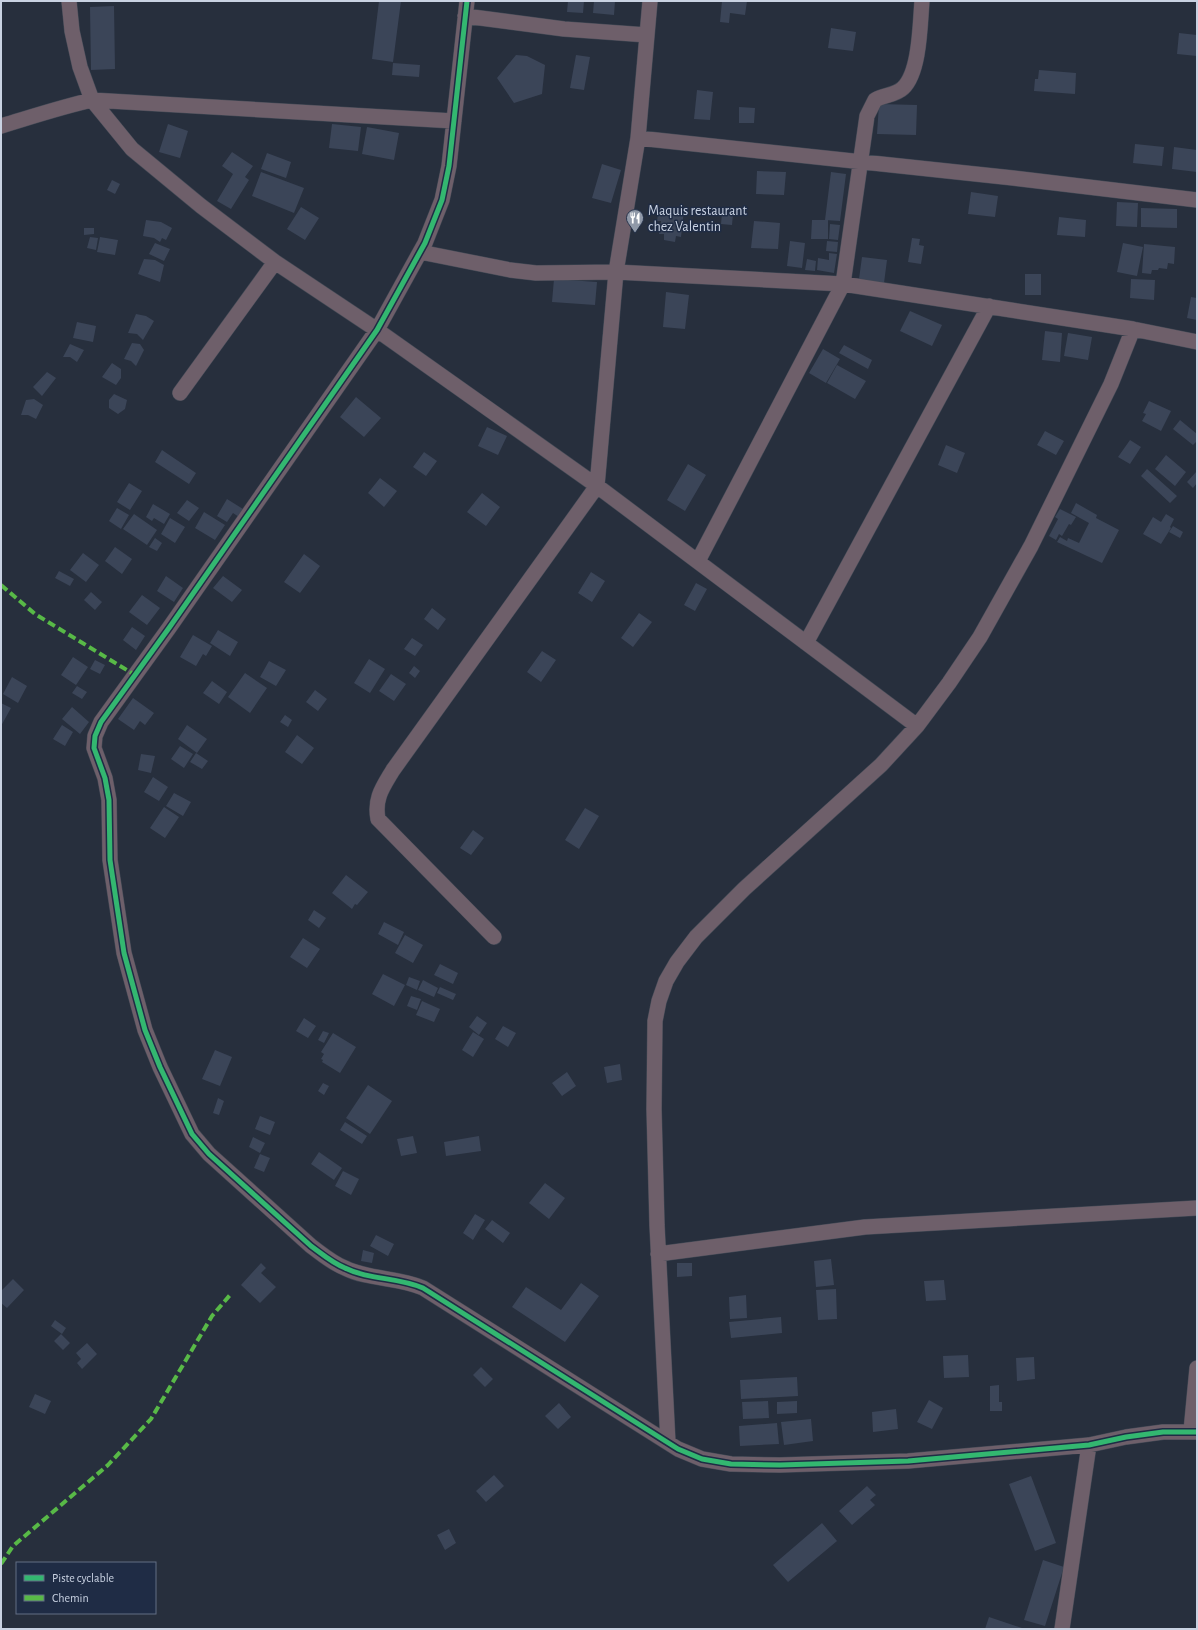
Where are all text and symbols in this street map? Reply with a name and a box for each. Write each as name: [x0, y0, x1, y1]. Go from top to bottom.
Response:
place label: Maquis restaurant chez Valentin: [648, 204, 748, 234]
restaurant icon: Maquis restaurant chez Valentin: [625, 208, 645, 233]
legend: [16, 1562, 156, 1614]
text: Piste cyclable: [52, 1572, 114, 1585]
text: Chemin: [52, 1592, 89, 1604]

